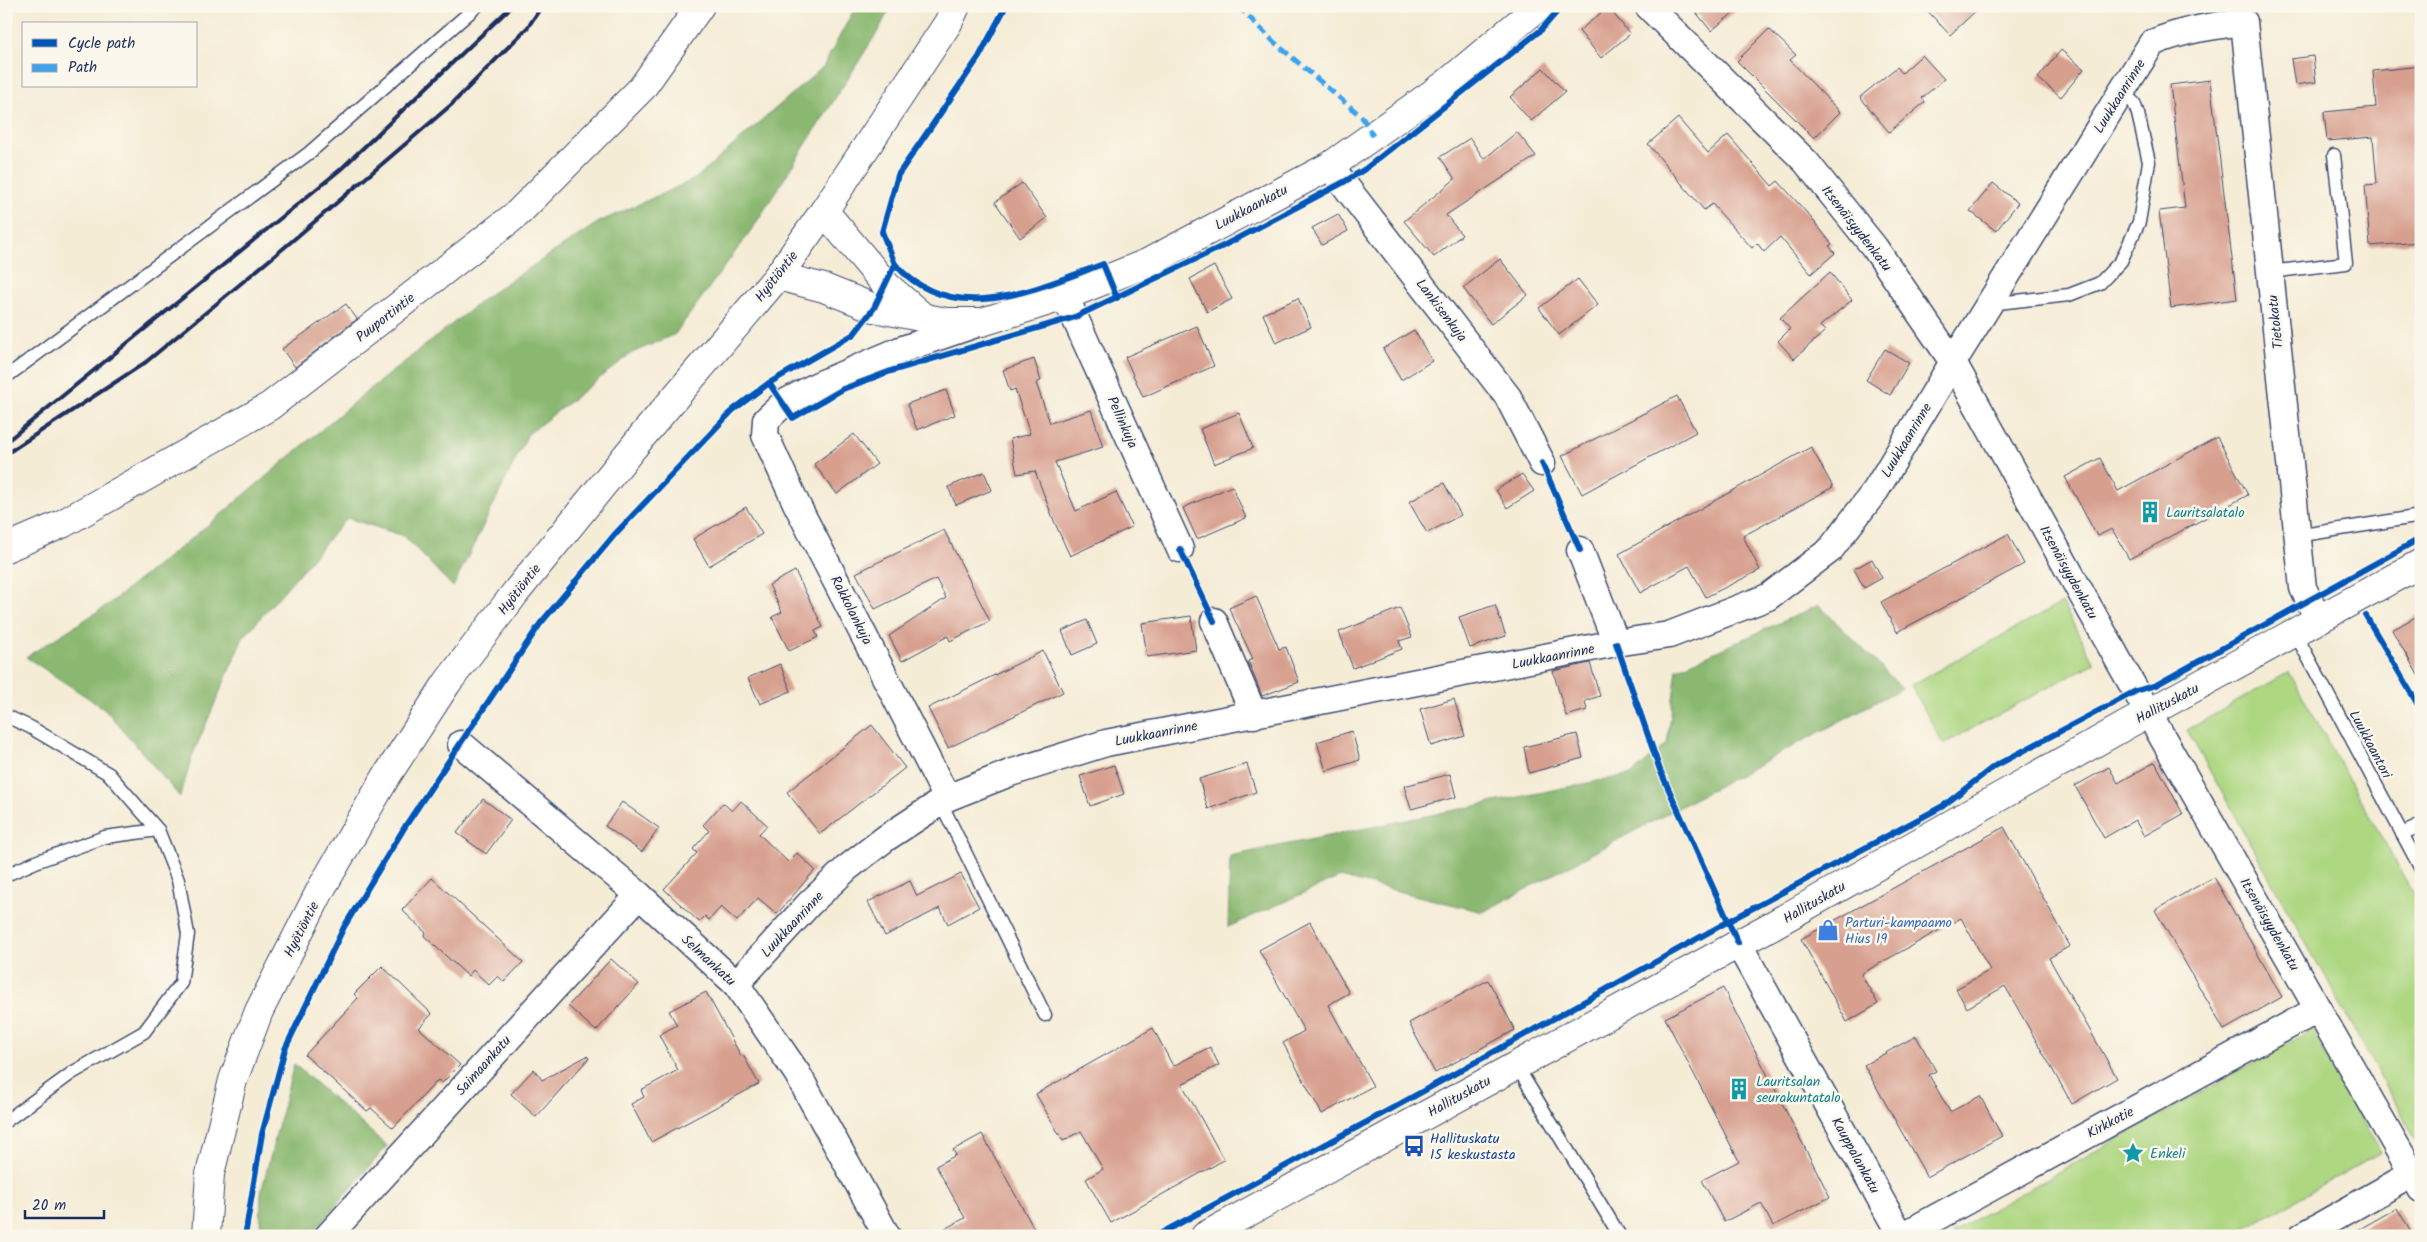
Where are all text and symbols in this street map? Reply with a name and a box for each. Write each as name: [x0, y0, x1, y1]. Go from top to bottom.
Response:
legend: [22, 22, 198, 88]
text: Cycle path: [68, 32, 135, 56]
street label: Luukkaanrinne: [2088, 54, 2152, 138]
text: Path: [68, 56, 97, 80]
street label: Luukkaankatu: [1211, 179, 1292, 236]
street label: Itsenäisyydenkatu: [1815, 181, 1897, 277]
street label: Hyötiöntie: [750, 246, 804, 307]
street label: Lankisenkuja: [1410, 274, 1472, 347]
street label: Puuportintie: [351, 287, 421, 348]
street label: Tietokatu: [2262, 294, 2290, 350]
street label: Pellinkuja: [1101, 393, 1143, 452]
street label: Luukkaanrinne: [1876, 398, 1938, 482]
building icon: Lauritsalatalo: [2137, 499, 2163, 525]
place label: Lauritsalatalo: [2166, 502, 2245, 524]
street label: Itsenäisyydenkatu: [2033, 521, 2103, 624]
street label: Hyötiöntie: [493, 559, 547, 620]
street label: Rakkolankuja: [824, 572, 878, 649]
street label: Luukkaanrinne: [1510, 638, 1597, 676]
street label: Hallituskatu: [2132, 678, 2204, 730]
street label: Luukkaantori: [2343, 706, 2398, 783]
street label: Luukkaanrinne: [1113, 715, 1200, 753]
street label: Itsenäisyydenkatu: [2233, 874, 2305, 975]
street label: Hallituskatu: [1779, 876, 1850, 930]
street label: Luukkaanrinne: [756, 886, 830, 963]
street label: Hyötiöntie: [278, 897, 326, 961]
place label: Parturi-kampaamo Hius 19: [1845, 912, 1952, 950]
shop icon: Parturi-kampaamo Hius 19: [1815, 917, 1841, 943]
street label: Selmankatu: [676, 930, 741, 992]
street label: Saimaankatu: [451, 1030, 517, 1101]
street label: Hallituskatu: [1424, 1070, 1495, 1123]
place label: Lauritsalan seurakuntatalo: [1756, 1071, 1841, 1109]
building icon: Lauritsalan seurakuntatalo: [1726, 1076, 1752, 1102]
street label: Kirkkotie: [2083, 1101, 2139, 1145]
street label: Kauppalankatu: [1825, 1113, 1885, 1198]
place label: Hallituskatu 15 keskustasta: [1430, 1128, 1516, 1166]
bus stop icon: Hallituskatu 15 keskustasta: [1401, 1133, 1427, 1159]
place icon: Enkeli: [2120, 1140, 2146, 1166]
place label: Enkeli: [2150, 1143, 2186, 1165]
scale bar: [25, 1187, 104, 1219]
text: 20 m: [32, 1194, 66, 1218]

